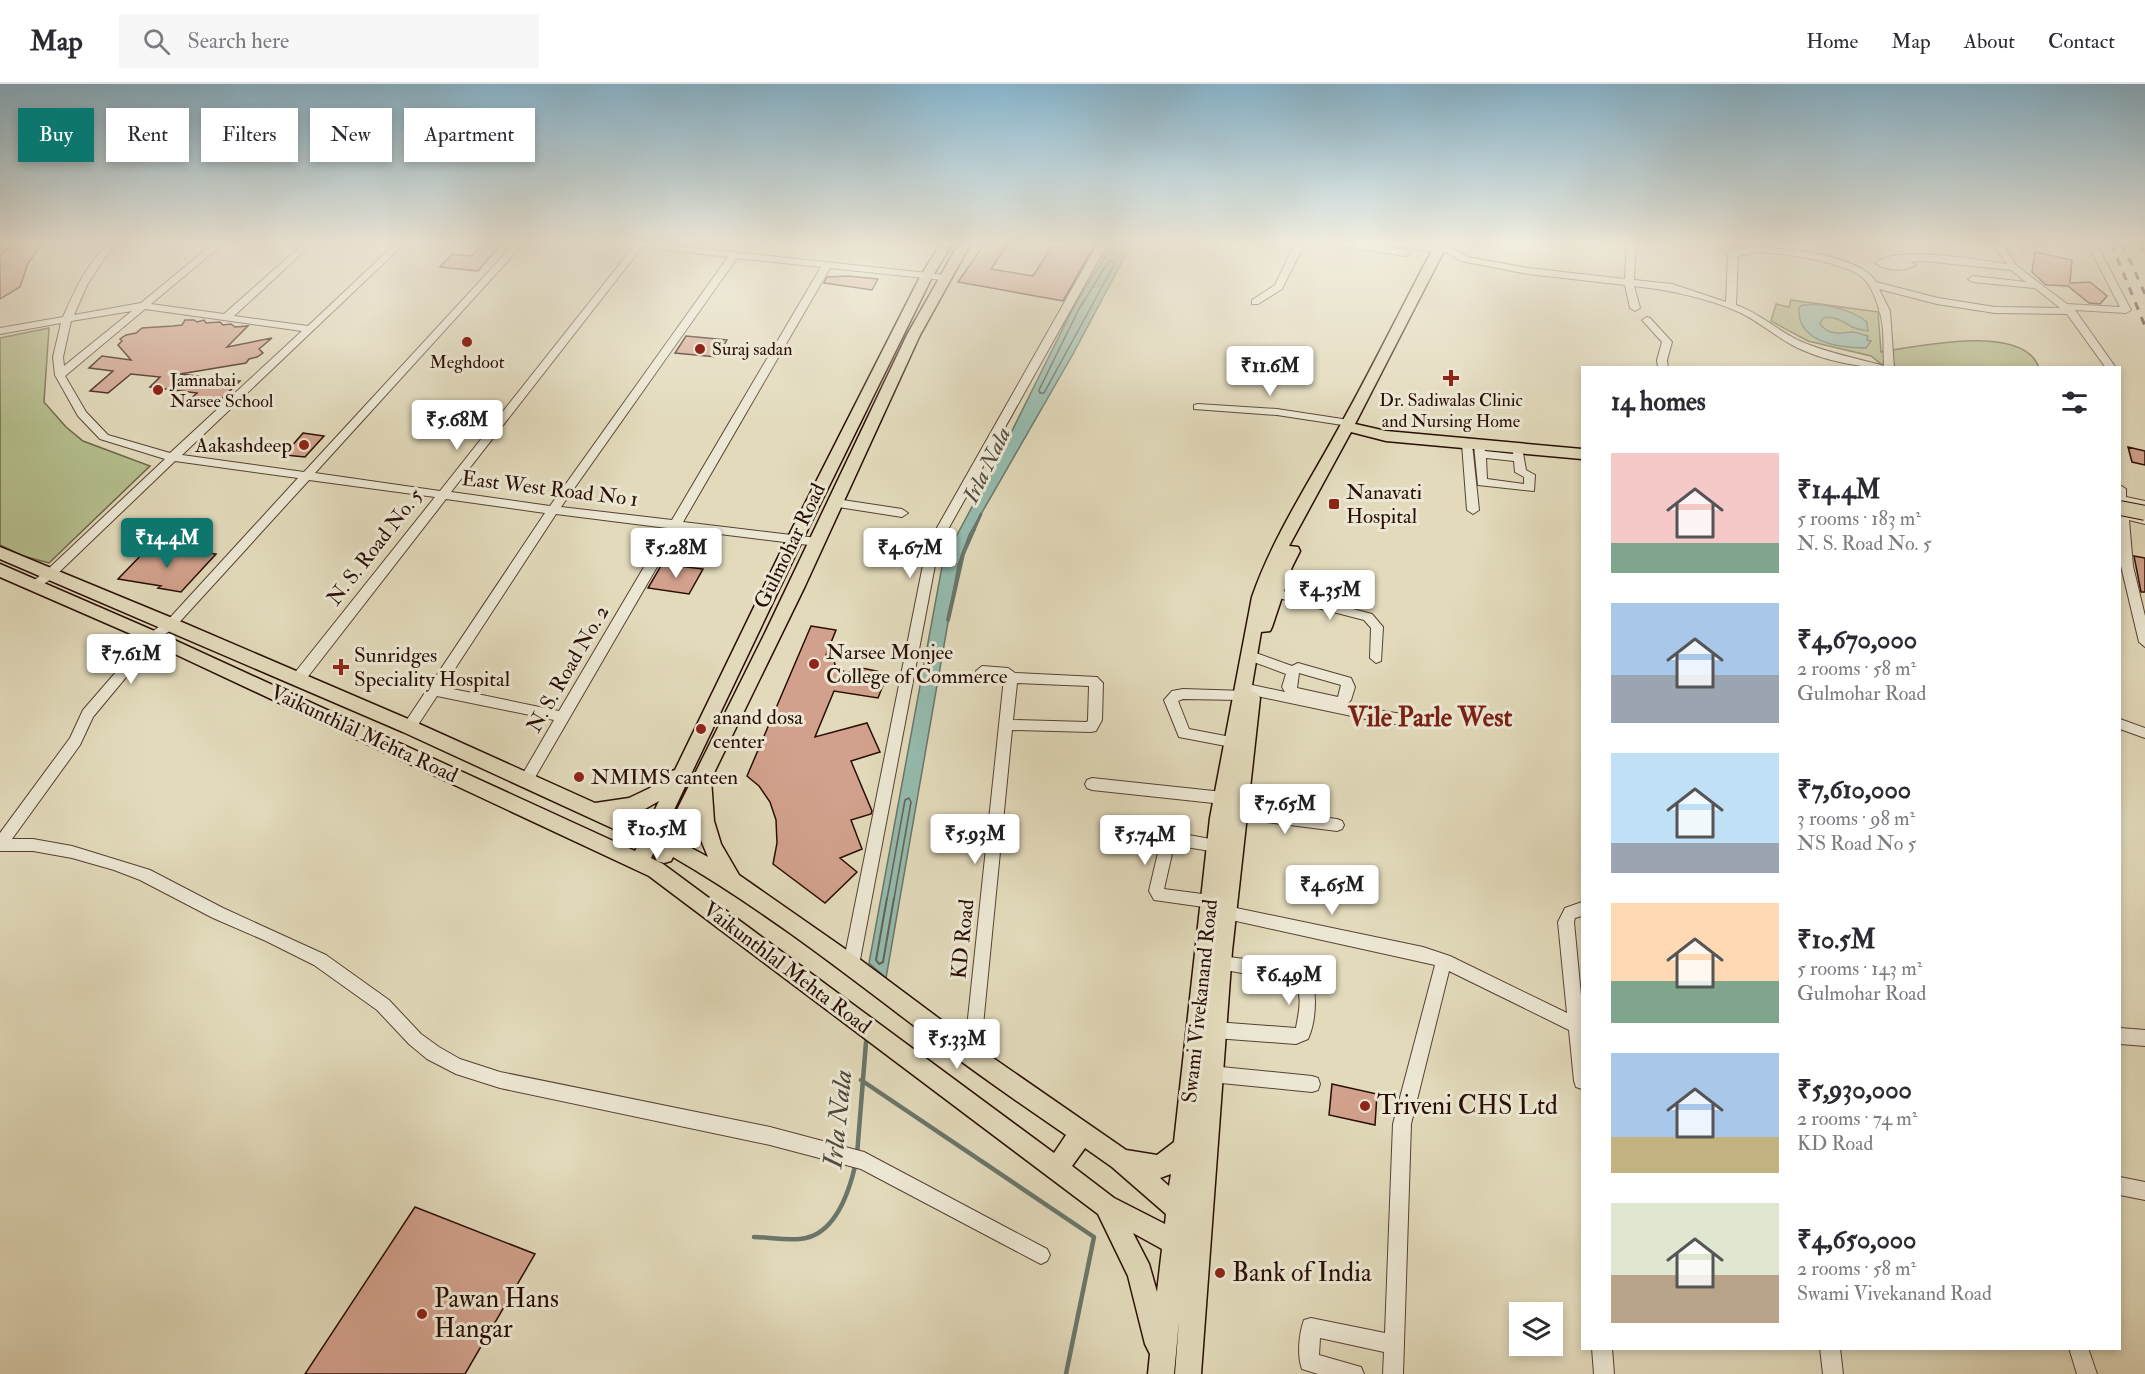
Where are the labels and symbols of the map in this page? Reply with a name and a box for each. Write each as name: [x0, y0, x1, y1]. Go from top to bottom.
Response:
marker: Meghdoot: [460, 335, 474, 349]
place label: Suraj sadan: [712, 338, 792, 361]
marker: Suraj sadan: [693, 342, 707, 356]
pin: ₹11.6M: [1221, 346, 1319, 397]
place label: Meghdoot: [430, 351, 505, 374]
place label: Jamnabai Narsee School: [169, 369, 274, 413]
marker: Dr. Sadiwalas Clinic and Nursing Home: [1442, 369, 1460, 387]
marker: Jamnabai Narsee School: [151, 383, 165, 397]
place label: Dr. Sadiwalas Clinic and Nursing Home: [1379, 389, 1523, 433]
pin: ₹5.68M: [408, 400, 506, 451]
water label: Irla Nala: [956, 423, 1017, 508]
place label: Aakashdeep: [194, 432, 292, 459]
marker: Aakashdeep: [297, 438, 311, 452]
street label: East West Road No 1: [460, 465, 640, 513]
street label: Gulmohar Road: [748, 478, 832, 613]
place label: Nanavati Hospital: [1346, 479, 1422, 530]
street label: N. S. Road No. 5: [321, 482, 430, 611]
marker: Nanavati Hospital: [1327, 497, 1341, 511]
pin: ₹14.4M: [118, 518, 216, 569]
pin: ₹5.28M: [627, 528, 725, 579]
pin: ₹4.67M: [861, 528, 959, 579]
pin: ₹4.35M: [1281, 570, 1379, 621]
street label: N. S. Road No. 2: [521, 600, 615, 738]
pin: ₹7.61M: [82, 634, 180, 685]
place label: Narsee Monjee College of Commerce: [826, 639, 1008, 690]
place label: Sunridges Speciality Hospital: [354, 642, 511, 693]
marker: Narsee Monjee College of Commerce: [807, 657, 821, 671]
marker: Sunridges Speciality Hospital: [332, 658, 350, 676]
street label: Vaikunthlal Mehta Road: [266, 679, 463, 790]
district label: Vile Parle West: [1347, 701, 1512, 734]
place label: anand dosa center: [713, 704, 803, 755]
marker: anand dosa center: [694, 722, 708, 736]
place label: NMIMS canteen: [591, 764, 738, 791]
marker: NMIMS canteen: [572, 770, 586, 784]
pin: ₹7.65M: [1236, 784, 1334, 835]
pin: ₹10.5M: [608, 809, 706, 860]
pin: ₹5.93M: [926, 814, 1024, 865]
pin: ₹5.74M: [1096, 815, 1194, 866]
pin: ₹4.65M: [1283, 865, 1381, 916]
street label: Vaikunthlal Mehta Road: [697, 896, 877, 1041]
street label: KD Road: [945, 897, 981, 980]
street label: Swami Vivekanand Road: [1176, 897, 1224, 1104]
pin: ₹6.49M: [1240, 955, 1338, 1006]
pin: ₹5.33M: [908, 1019, 1006, 1070]
water label: Irla Nala: [816, 1068, 860, 1172]
place label: Triveni CHS Ltd: [1377, 1090, 1558, 1122]
marker: Triveni CHS Ltd: [1358, 1099, 1372, 1113]
place label: Bank of India: [1232, 1257, 1372, 1289]
marker: Bank of India: [1213, 1266, 1227, 1280]
place label: Pawan Hans Hangar: [434, 1283, 559, 1345]
marker: Pawan Hans Hangar: [415, 1307, 429, 1321]

